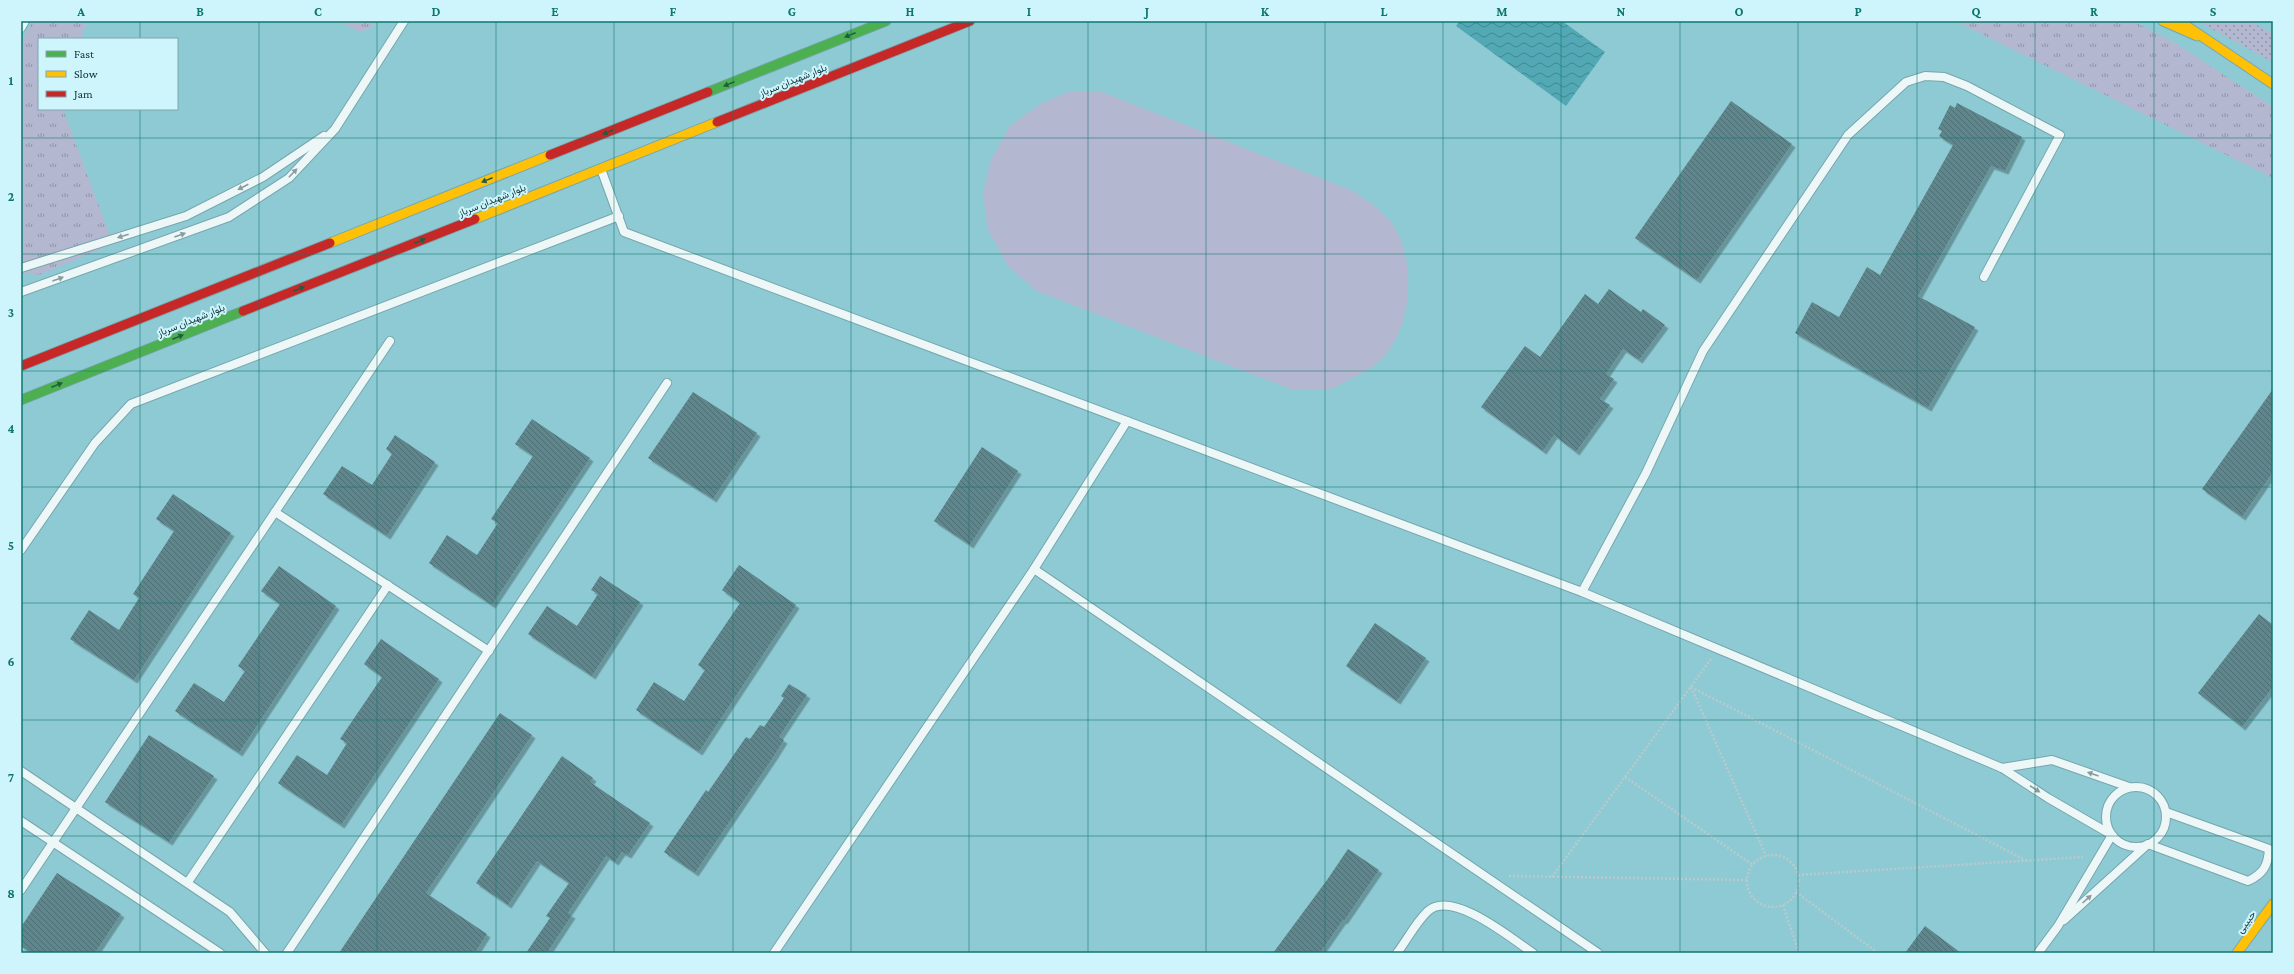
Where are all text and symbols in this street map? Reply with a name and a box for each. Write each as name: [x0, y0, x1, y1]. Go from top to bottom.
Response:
text: A: [76, 4, 85, 19]
text: B: [196, 4, 204, 19]
text: C: [314, 4, 322, 19]
text: D: [432, 4, 441, 19]
text: E: [551, 4, 559, 19]
text: F: [670, 4, 677, 19]
text: G: [788, 4, 796, 19]
text: H: [906, 4, 915, 19]
text: I: [1027, 4, 1031, 19]
text: J: [1143, 4, 1149, 19]
text: K: [1261, 4, 1270, 19]
text: L: [1381, 4, 1388, 19]
text: M: [1496, 4, 1508, 19]
text: N: [1617, 4, 1626, 19]
text: O: [1735, 4, 1744, 19]
text: P: [1854, 4, 1862, 19]
text: Q: [1972, 4, 1982, 19]
text: R: [2090, 4, 2098, 19]
text: S: [2210, 4, 2217, 19]
one-way arrow: [843, 33, 855, 39]
legend: [38, 38, 178, 110]
text: Fast: [74, 47, 95, 61]
street label: بلوار شهیدان سرباز: [757, 61, 829, 100]
text: Slow: [74, 67, 98, 81]
text: 1: [9, 73, 14, 88]
one-way arrow: [722, 81, 734, 87]
text: Jam: [73, 87, 93, 101]
one-way arrow: [602, 129, 614, 135]
one-way arrow: [288, 168, 298, 178]
one-way arrow: [481, 177, 493, 183]
street label: بلوار شهیدان سرباز: [456, 181, 528, 220]
one-way arrow: [237, 184, 248, 190]
text: 2: [8, 189, 15, 204]
one-way arrow: [174, 231, 186, 237]
one-way arrow: [116, 233, 128, 239]
one-way arrow: [414, 237, 426, 243]
one-way arrow: [52, 275, 64, 281]
one-way arrow: [293, 285, 305, 291]
street label: بلوار شهیدان سرباز: [155, 301, 227, 340]
text: 3: [8, 305, 14, 320]
one-way arrow: [172, 334, 183, 340]
one-way arrow: [52, 382, 63, 388]
text: 4: [7, 421, 15, 436]
text: 5: [8, 538, 14, 553]
text: 6: [7, 654, 15, 669]
text: 7: [8, 770, 14, 785]
one-way arrow: [2086, 771, 2098, 777]
one-way arrow: [2030, 785, 2040, 793]
text: 8: [7, 886, 15, 901]
one-way arrow: [2082, 895, 2092, 904]
street label: حبیبی: [2234, 909, 2259, 936]

